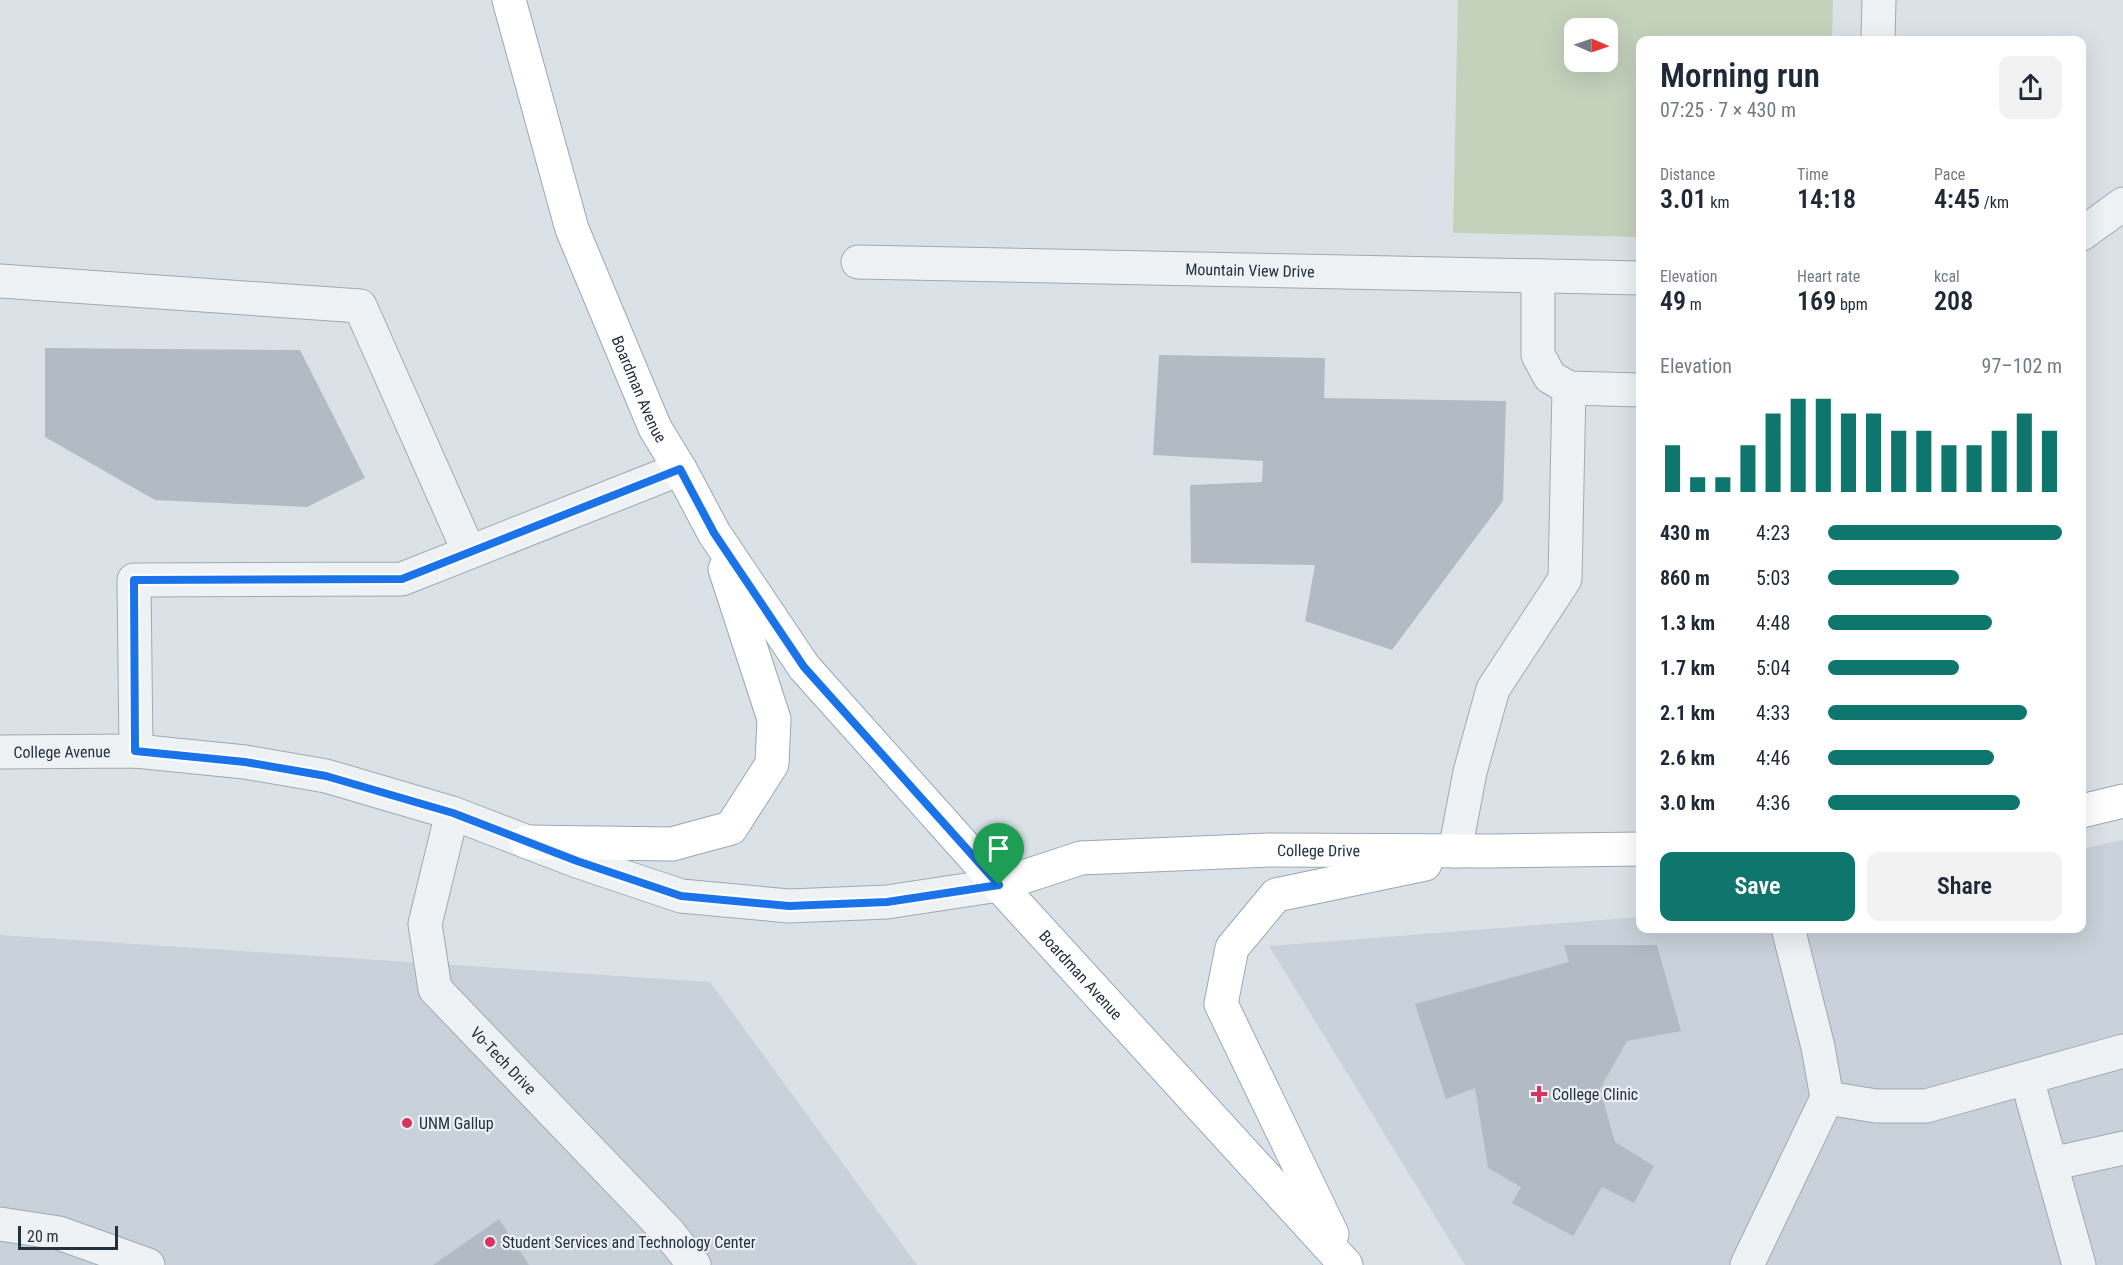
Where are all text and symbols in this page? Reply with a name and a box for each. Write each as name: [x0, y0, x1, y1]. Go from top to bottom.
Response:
north arrow: [1564, 18, 1618, 72]
map controls: [1564, 18, 1618, 72]
text: Morning run: [1660, 56, 1820, 95]
button: share: [1999, 56, 2062, 119]
text: 07:25 · 7 × 430 m: [1660, 98, 1796, 122]
text: Distance: [1660, 165, 1715, 184]
text: Time: [1797, 165, 1829, 184]
text: Pace: [1934, 165, 1965, 184]
text: 3.01: [1660, 184, 1707, 214]
text: 14:18: [1797, 184, 1856, 214]
text: 4:45: [1934, 184, 1980, 214]
text: km: [1707, 193, 1730, 212]
text: /km: [1980, 193, 2009, 212]
street label: Mountain View Drive: [1185, 259, 1315, 281]
text: Elevation: [1660, 267, 1718, 286]
text: Heart rate: [1797, 267, 1860, 286]
text: kcal: [1934, 267, 1960, 286]
text: 49: [1660, 286, 1686, 316]
text: 169: [1797, 286, 1836, 316]
text: 208: [1934, 286, 1973, 316]
text: m: [1686, 295, 1702, 314]
text: bpm: [1836, 295, 1868, 314]
street label: Boardman Avenue: [608, 333, 671, 446]
text: Elevation: [1660, 354, 1732, 378]
text: 97–102 m: [1982, 354, 2062, 378]
text: 430 m: [1660, 521, 1710, 545]
text: 4:23: [1756, 521, 1790, 545]
text: 860 m: [1660, 566, 1710, 590]
text: 5:03: [1756, 566, 1790, 590]
text: 1.3 km: [1660, 611, 1715, 635]
text: 4:48: [1756, 611, 1790, 635]
text: 1.7 km: [1660, 656, 1715, 680]
text: 5:04: [1756, 656, 1790, 680]
text: 2.1 km: [1660, 701, 1715, 725]
text: 4:33: [1756, 701, 1790, 725]
street label: College Avenue: [13, 742, 111, 761]
text: 2.6 km: [1660, 746, 1715, 770]
text: 4:46: [1756, 746, 1790, 770]
text: 3.0 km: [1660, 791, 1715, 815]
text: 4:36: [1756, 791, 1790, 815]
pin: [973, 823, 1024, 885]
icon: arrive: [982, 832, 1015, 865]
street label: College Drive: [1277, 841, 1360, 860]
button: Save: [1660, 852, 1855, 921]
button: Share: [1867, 852, 2062, 921]
street label: Boardman Avenue: [1035, 926, 1126, 1023]
street label: Vo-Tech Drive: [467, 1023, 540, 1098]
marker: College Clinic: [1530, 1085, 1548, 1103]
place label: College Clinic: [1552, 1085, 1638, 1104]
place label: UNM Gallup: [419, 1114, 494, 1133]
marker: UNM Gallup: [400, 1116, 414, 1130]
scale bar: [18, 1223, 118, 1250]
text: 20 m: [27, 1227, 59, 1246]
place label: Student Services and Technology Center: [502, 1233, 756, 1252]
marker: Student Services and Technology Center: [483, 1235, 497, 1249]

